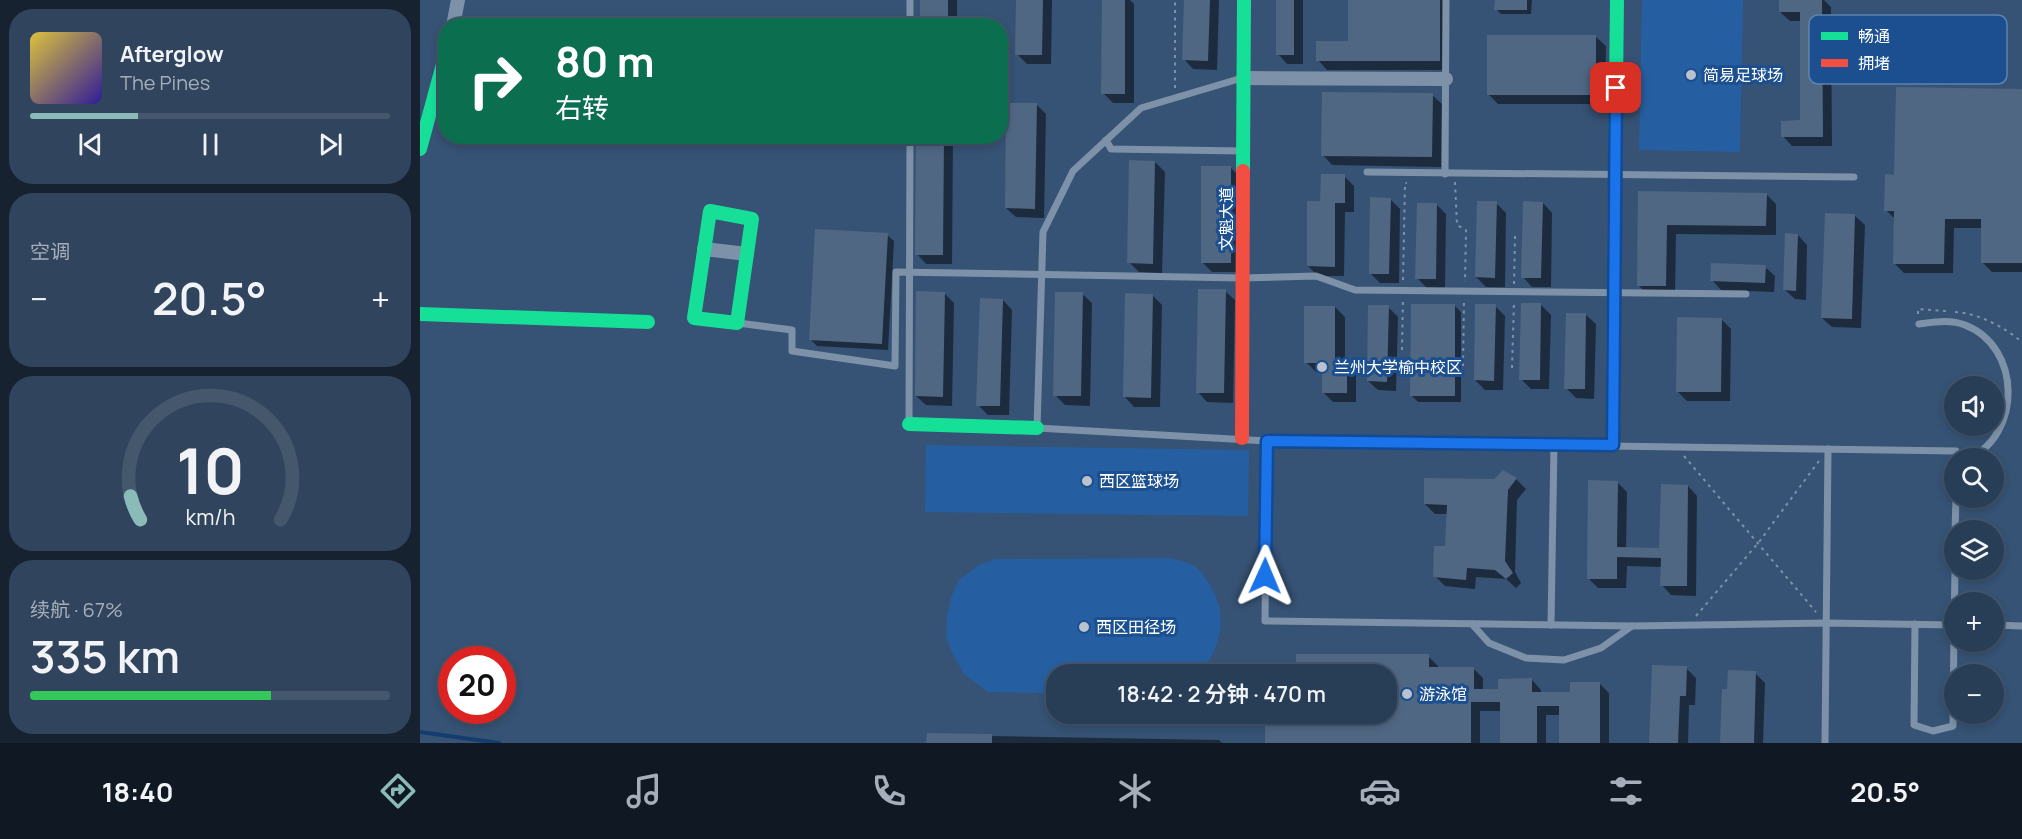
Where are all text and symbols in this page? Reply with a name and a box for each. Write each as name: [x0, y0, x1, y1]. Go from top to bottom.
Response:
legend: [1809, 15, 2007, 84]
text: 畅通: [1858, 25, 1890, 47]
text: 80 m: [555, 32, 655, 90]
text: Afterglow: [120, 39, 224, 69]
icon: right: [456, 42, 534, 120]
text: 拥堵: [1858, 52, 1890, 74]
pin: [1590, 62, 1641, 113]
place label: 简易足球场: [1703, 64, 1783, 86]
marker: 简易足球场: [1684, 68, 1698, 82]
text: The Pines: [120, 69, 210, 96]
icon: arrive: [1599, 71, 1632, 104]
text: 右转: [555, 89, 609, 126]
icon: previous: [74, 128, 107, 161]
icon: pause: [194, 128, 227, 161]
icon: next: [314, 128, 347, 161]
street label: 文魁大道: [1215, 187, 1237, 251]
text: 空调: [30, 238, 70, 265]
text: 20.5°: [152, 267, 267, 329]
text: −: [30, 276, 48, 321]
text: +: [371, 276, 390, 321]
place label: 兰州大学榆中校区: [1334, 356, 1462, 378]
marker: 兰州大学榆中校区: [1315, 360, 1329, 374]
map controls: [1944, 376, 2004, 724]
button: sound: [1944, 376, 2004, 436]
text: 10: [176, 427, 244, 513]
button: search: [1944, 448, 2004, 508]
place label: 西区篮球场: [1099, 470, 1179, 492]
marker: 西区篮球场: [1080, 474, 1094, 488]
text: km/h: [185, 503, 235, 532]
button: layers: [1944, 520, 2004, 580]
position arrow: [1233, 544, 1297, 608]
button: +: [1944, 592, 2004, 652]
text: 续航 · 67%: [30, 596, 123, 623]
place label: 西区田径场: [1096, 616, 1176, 638]
marker: 西区田径场: [1077, 620, 1091, 634]
text: 335 km: [30, 625, 180, 687]
speed limit sign: 20: [438, 646, 516, 724]
button: −: [1944, 664, 2004, 724]
text: 18:42 · 2 分钟 · 470 m: [1117, 679, 1326, 709]
place label: 游泳馆: [1419, 683, 1467, 705]
marker: 游泳馆: [1400, 687, 1414, 701]
icon: directions: [377, 770, 419, 812]
icon: music: [623, 770, 665, 812]
icon: phone: [868, 770, 910, 812]
icon: climate: [1114, 770, 1156, 812]
icon: car: [1359, 770, 1401, 812]
icon: filters: [1605, 770, 1647, 812]
text: 18:40: [102, 773, 174, 810]
text: 20.5°: [1850, 773, 1920, 810]

